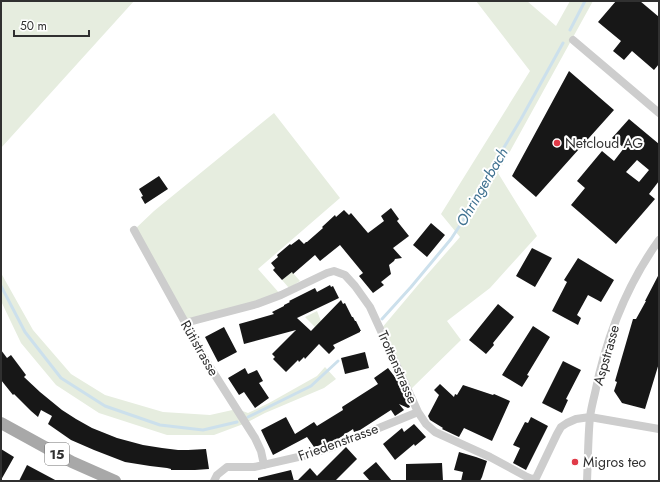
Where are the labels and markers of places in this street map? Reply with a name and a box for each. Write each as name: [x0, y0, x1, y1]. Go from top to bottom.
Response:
place label: Netcloud AG: [565, 133, 643, 153]
marker: Netcloud AG: [552, 138, 562, 148]
place label: Migros teo: [583, 452, 647, 472]
marker: Migros teo: [570, 457, 580, 467]

